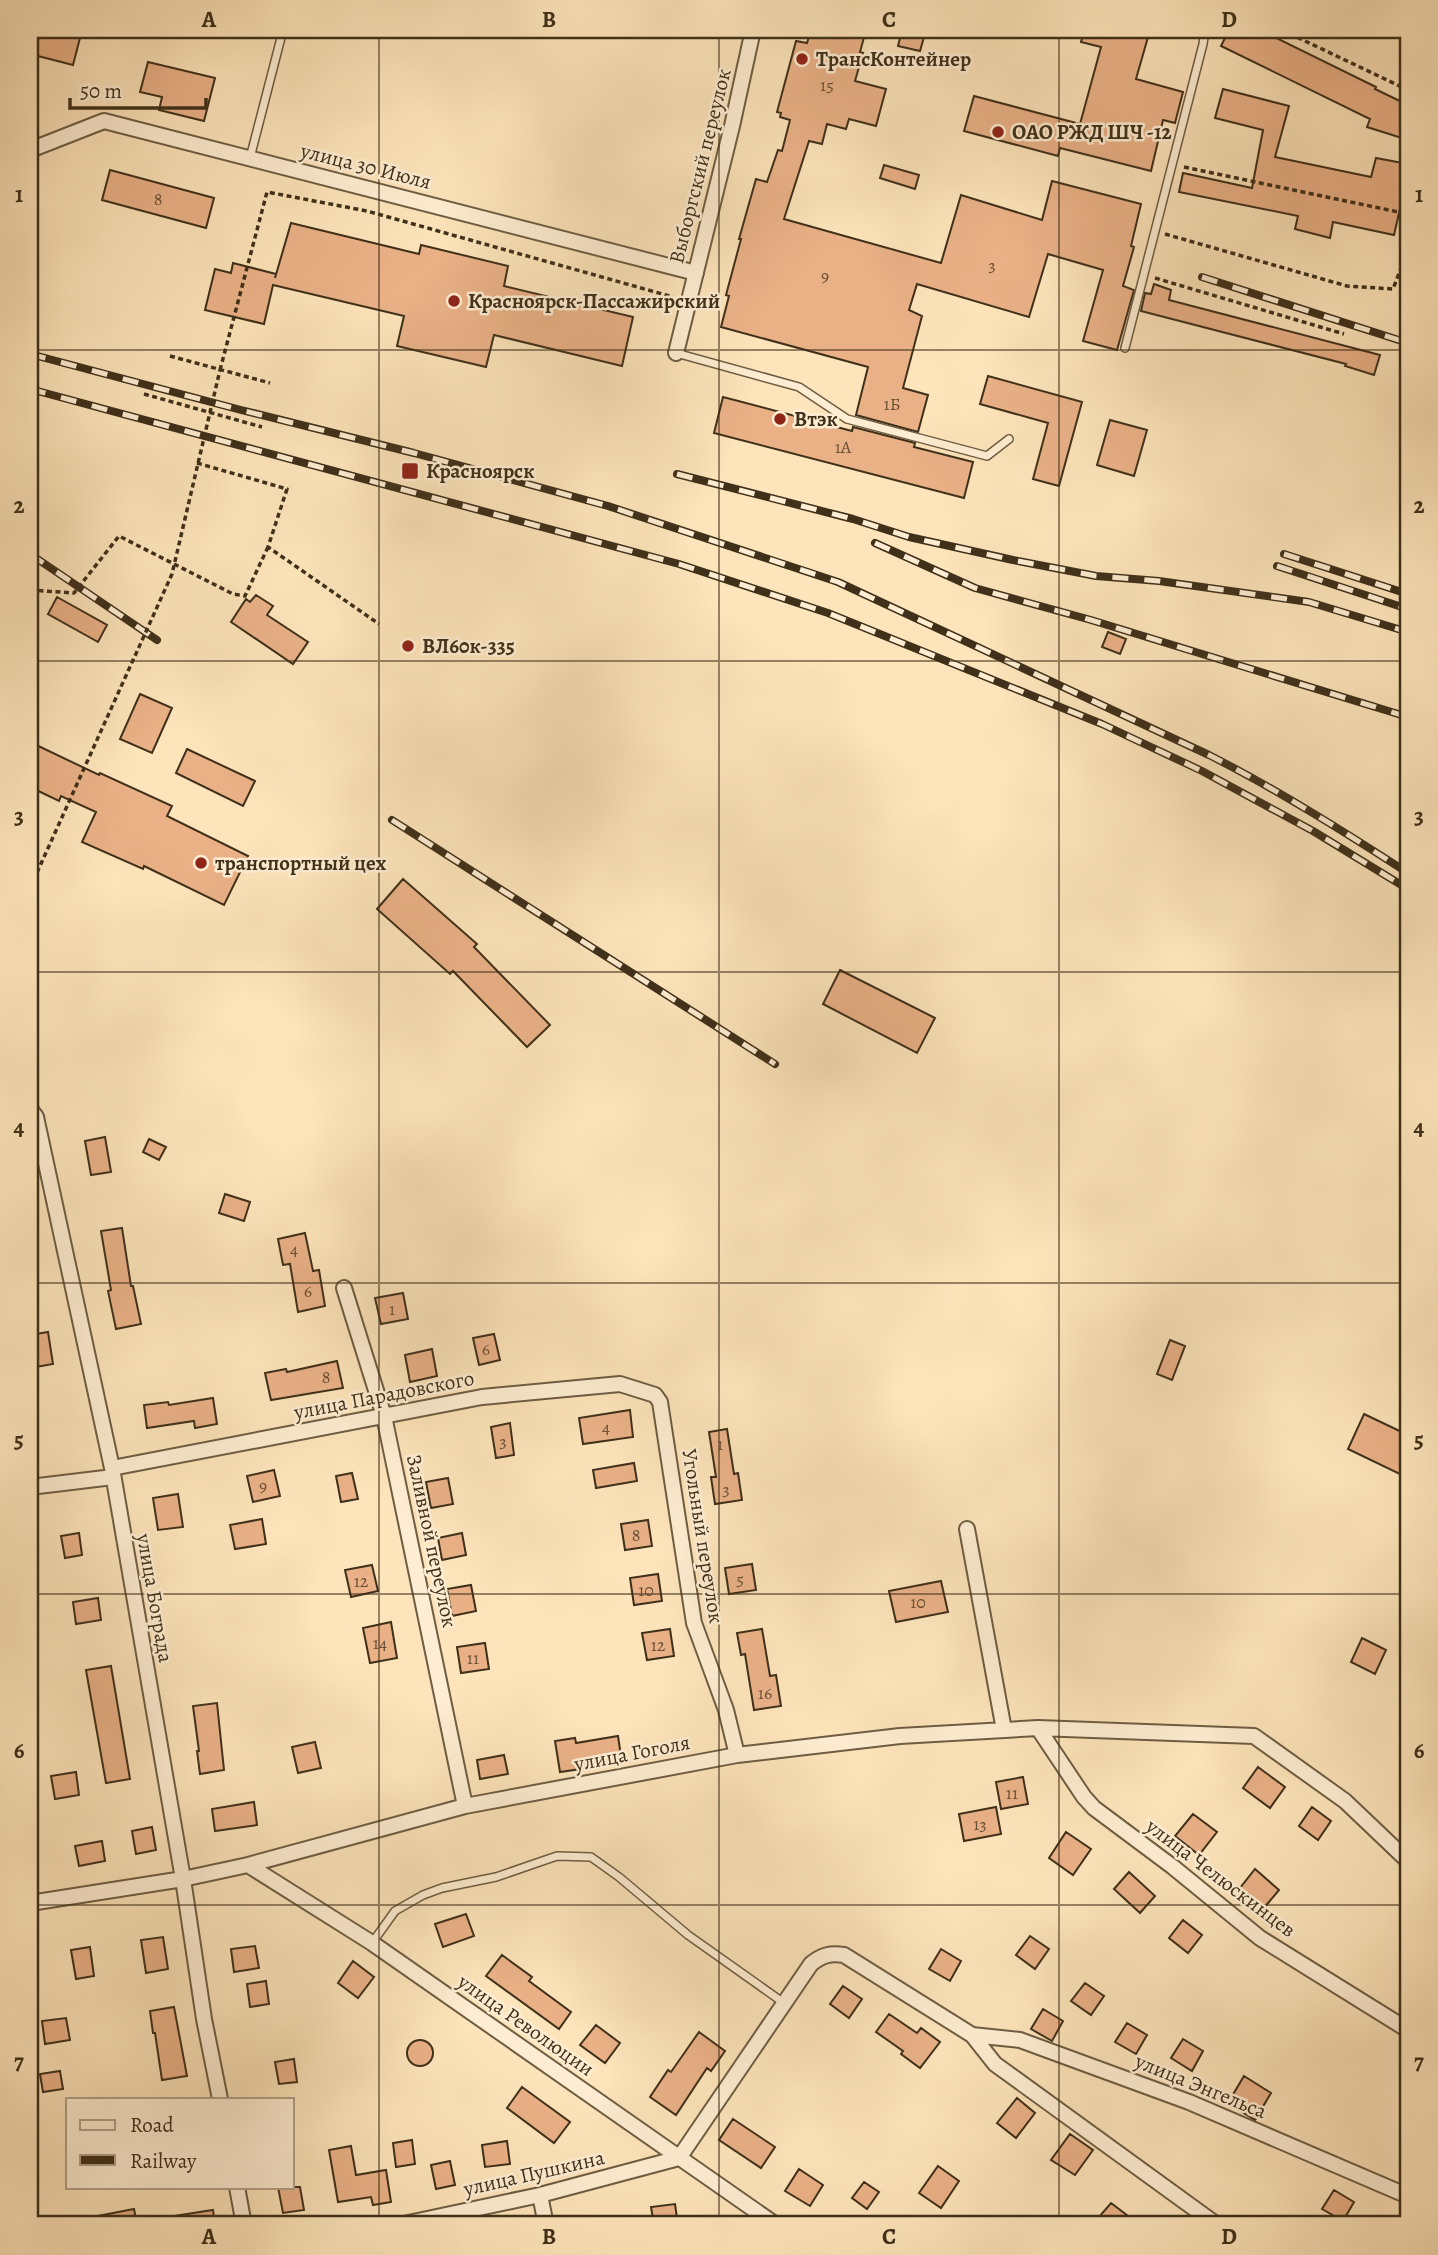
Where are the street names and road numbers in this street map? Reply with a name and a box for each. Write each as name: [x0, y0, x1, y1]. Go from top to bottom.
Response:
street label: Выборгский переулок: [662, 65, 738, 266]
street label: улица 30 Июля: [297, 136, 434, 196]
street label: улица Парадовского: [290, 1364, 477, 1426]
street label: Угольный переулок: [675, 1447, 731, 1625]
street label: Заливной переулок: [400, 1452, 464, 1630]
street label: улица Бограда: [130, 1530, 180, 1665]
street label: улица Гоголя: [571, 1728, 692, 1778]
street label: улица Челюскинцев: [1139, 1812, 1302, 1944]
street label: улица Революции: [451, 1967, 600, 2083]
street label: улица Энгельса: [1130, 2047, 1271, 2125]
street label: улица Пушкина: [460, 2143, 608, 2203]

